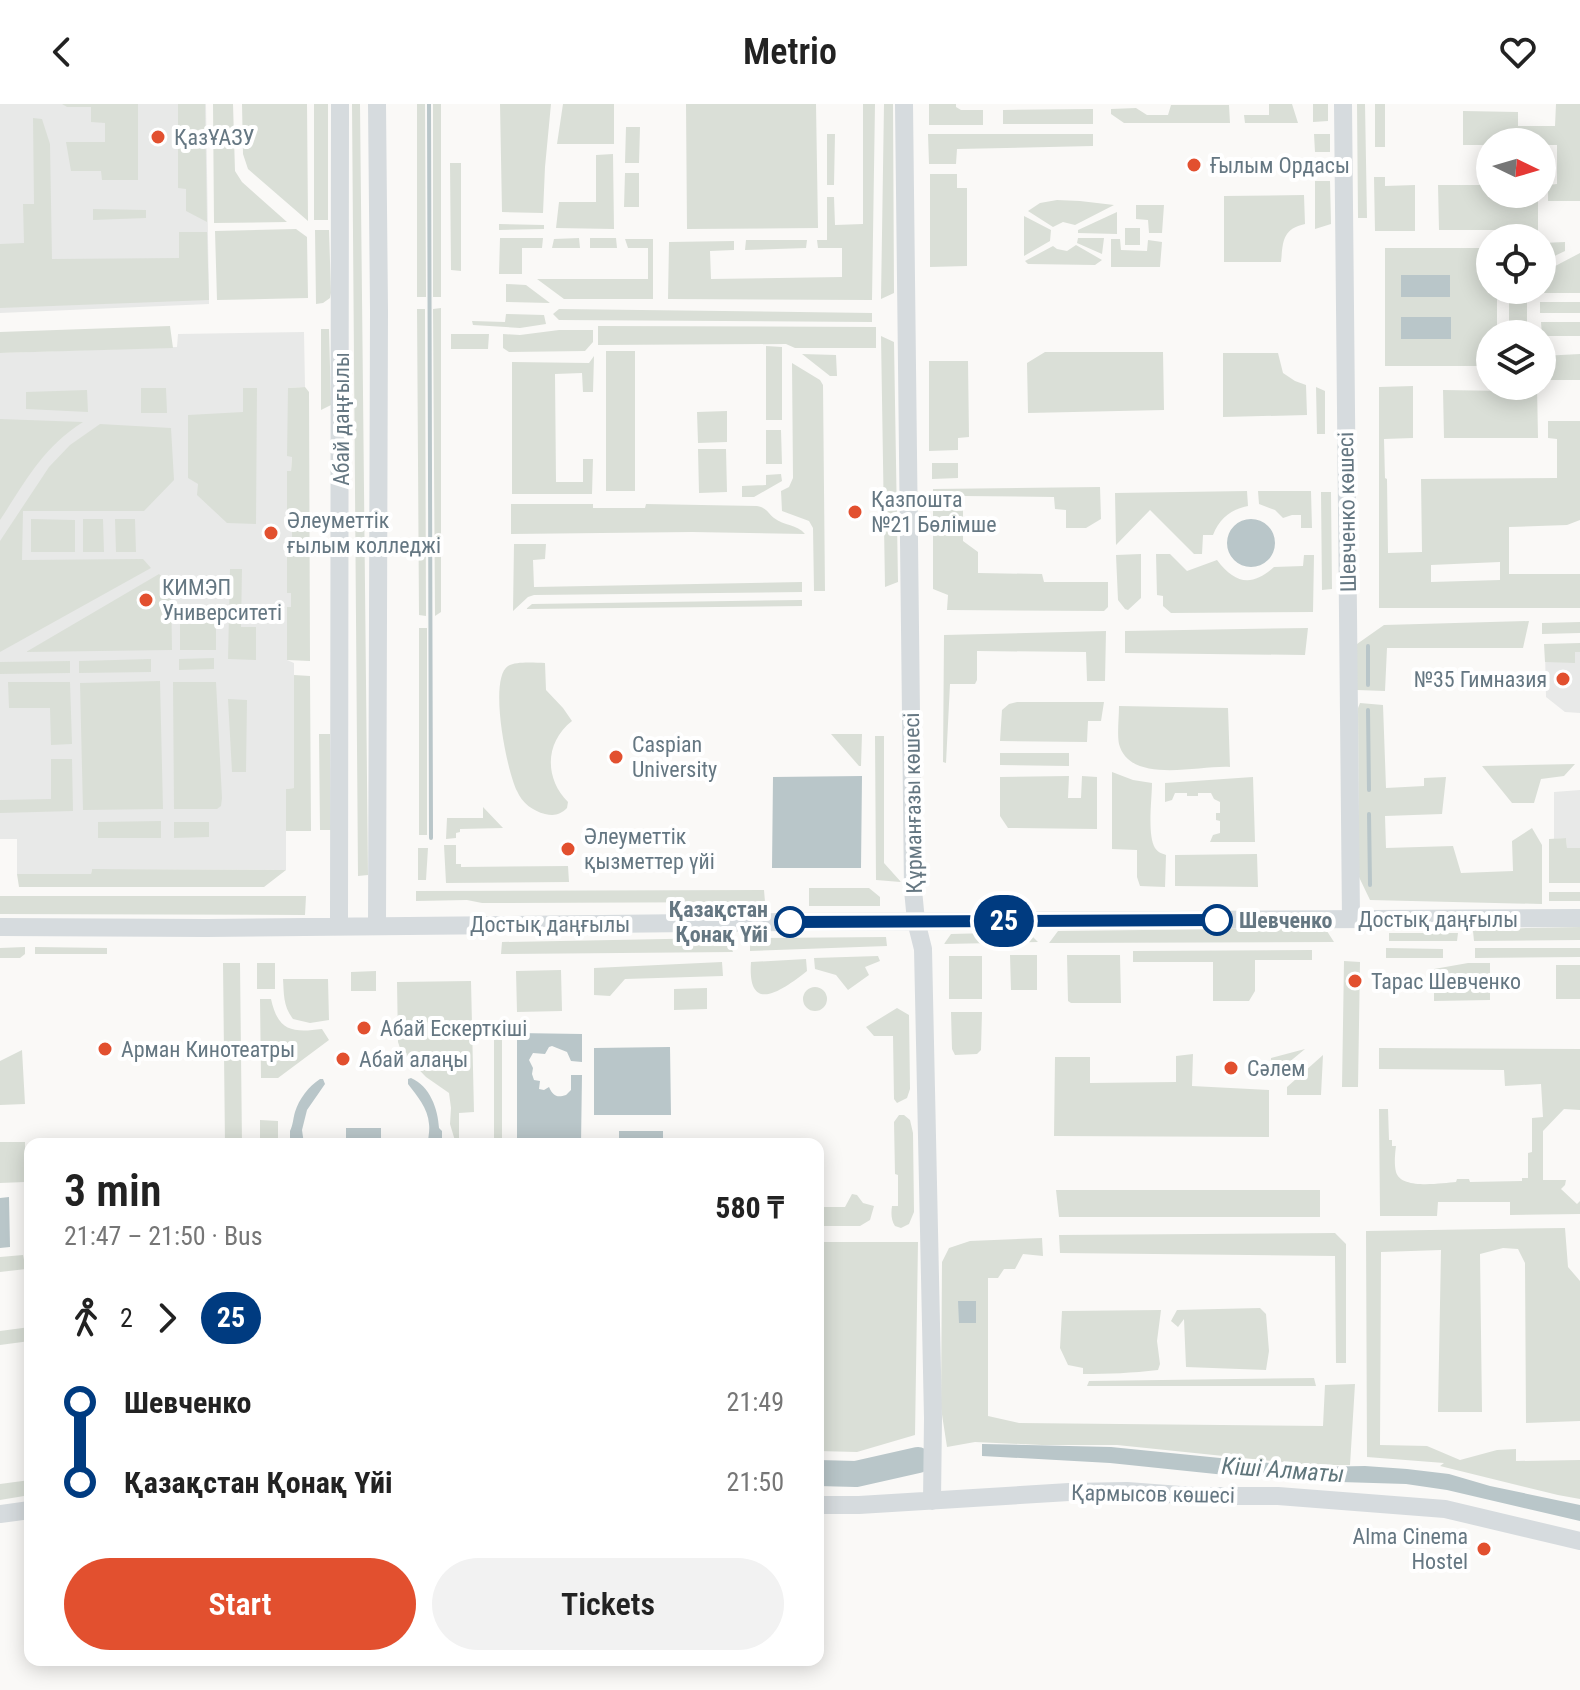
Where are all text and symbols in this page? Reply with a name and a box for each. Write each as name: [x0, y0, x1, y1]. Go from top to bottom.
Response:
icon: back: [40, 30, 84, 74]
icon: heart: [1496, 30, 1540, 74]
text: Metrio: [743, 31, 837, 73]
place label: ҚазҰАЗУ: [174, 125, 254, 150]
marker: ҚазҰАЗУ: [149, 128, 167, 146]
north arrow: [1476, 128, 1556, 208]
map controls: [1476, 128, 1556, 400]
place label: Ғылым Ордасы: [1210, 153, 1350, 178]
marker: Ғылым Ордасы: [1185, 156, 1203, 174]
button: locate: [1476, 224, 1556, 304]
button: layers: [1476, 320, 1556, 400]
street label: Абай даңғылы: [329, 352, 354, 486]
street label: Шевченко көшесі: [1333, 432, 1361, 592]
place label: Қазпошта №21 Бөлімше: [871, 487, 997, 537]
marker: Қазпошта №21 Бөлімше: [846, 503, 864, 521]
place label: Әлеуметтік ғылым колледжі: [287, 508, 441, 558]
marker: Әлеуметтік ғылым колледжі: [262, 524, 280, 542]
place label: КИМЭП Университеті: [162, 575, 282, 625]
marker: КИМЭП Университеті: [137, 591, 155, 609]
place label: №35 Гимназия: [1413, 667, 1547, 692]
marker: №35 Гимназия: [1554, 670, 1572, 688]
street label: Құрманғазы көшесі: [899, 712, 927, 894]
place label: Caspian University: [632, 732, 717, 782]
marker: Caspian University: [607, 748, 625, 766]
place label: Әлеуметтік қызметтер үйі: [584, 824, 715, 874]
marker: Әлеуметтік қызметтер үйі: [559, 840, 577, 858]
line badge: 25: [968, 895, 1040, 947]
place label: Қазақстан Қонақ Үйі: [669, 897, 768, 947]
text: 25: [990, 904, 1018, 937]
marker: Шевченко: [1202, 905, 1232, 935]
marker: Қазақстан Қонақ Үйі: [775, 907, 805, 937]
street label: Достық даңғылы: [1358, 907, 1518, 932]
place label: Шевченко: [1239, 908, 1333, 933]
street label: Достық даңғылы: [470, 912, 630, 937]
place label: Тарас Шевченко: [1371, 969, 1521, 994]
marker: Тарас Шевченко: [1346, 972, 1364, 990]
place label: Абай Ескерткіші: [380, 1016, 527, 1041]
marker: Абай Ескерткіші: [355, 1019, 373, 1037]
place label: Арман Кинотеатры: [121, 1037, 295, 1062]
marker: Арман Кинотеатры: [96, 1040, 114, 1058]
place label: Абай алаңы: [359, 1047, 468, 1072]
marker: Абай алаңы: [334, 1050, 352, 1068]
place label: Сәлем: [1247, 1056, 1305, 1081]
marker: Сәлем: [1222, 1059, 1240, 1077]
text: 3 min: [64, 1165, 161, 1217]
text: 580 ₸: [715, 1190, 784, 1225]
text: 21:47 – 21:50 · Bus: [64, 1221, 263, 1251]
icon: walk: [64, 1296, 108, 1340]
icon: forward: [145, 1296, 189, 1340]
text: 25: [217, 1301, 245, 1334]
text: 2: [120, 1303, 133, 1333]
text: Шевченко: [124, 1385, 252, 1420]
text: 21:49: [727, 1387, 784, 1417]
water label: Кіші Алматы: [1221, 1452, 1345, 1488]
text: Қазақстан Қонақ Үйі: [124, 1465, 393, 1500]
text: 21:50: [727, 1467, 784, 1497]
street label: Қармысов көшесі: [1071, 1480, 1235, 1508]
place label: Alma Cinema Hostel: [1353, 1524, 1468, 1574]
marker: Alma Cinema Hostel: [1475, 1540, 1493, 1558]
button: Start: [64, 1558, 416, 1650]
button: Tickets: [432, 1558, 784, 1650]

